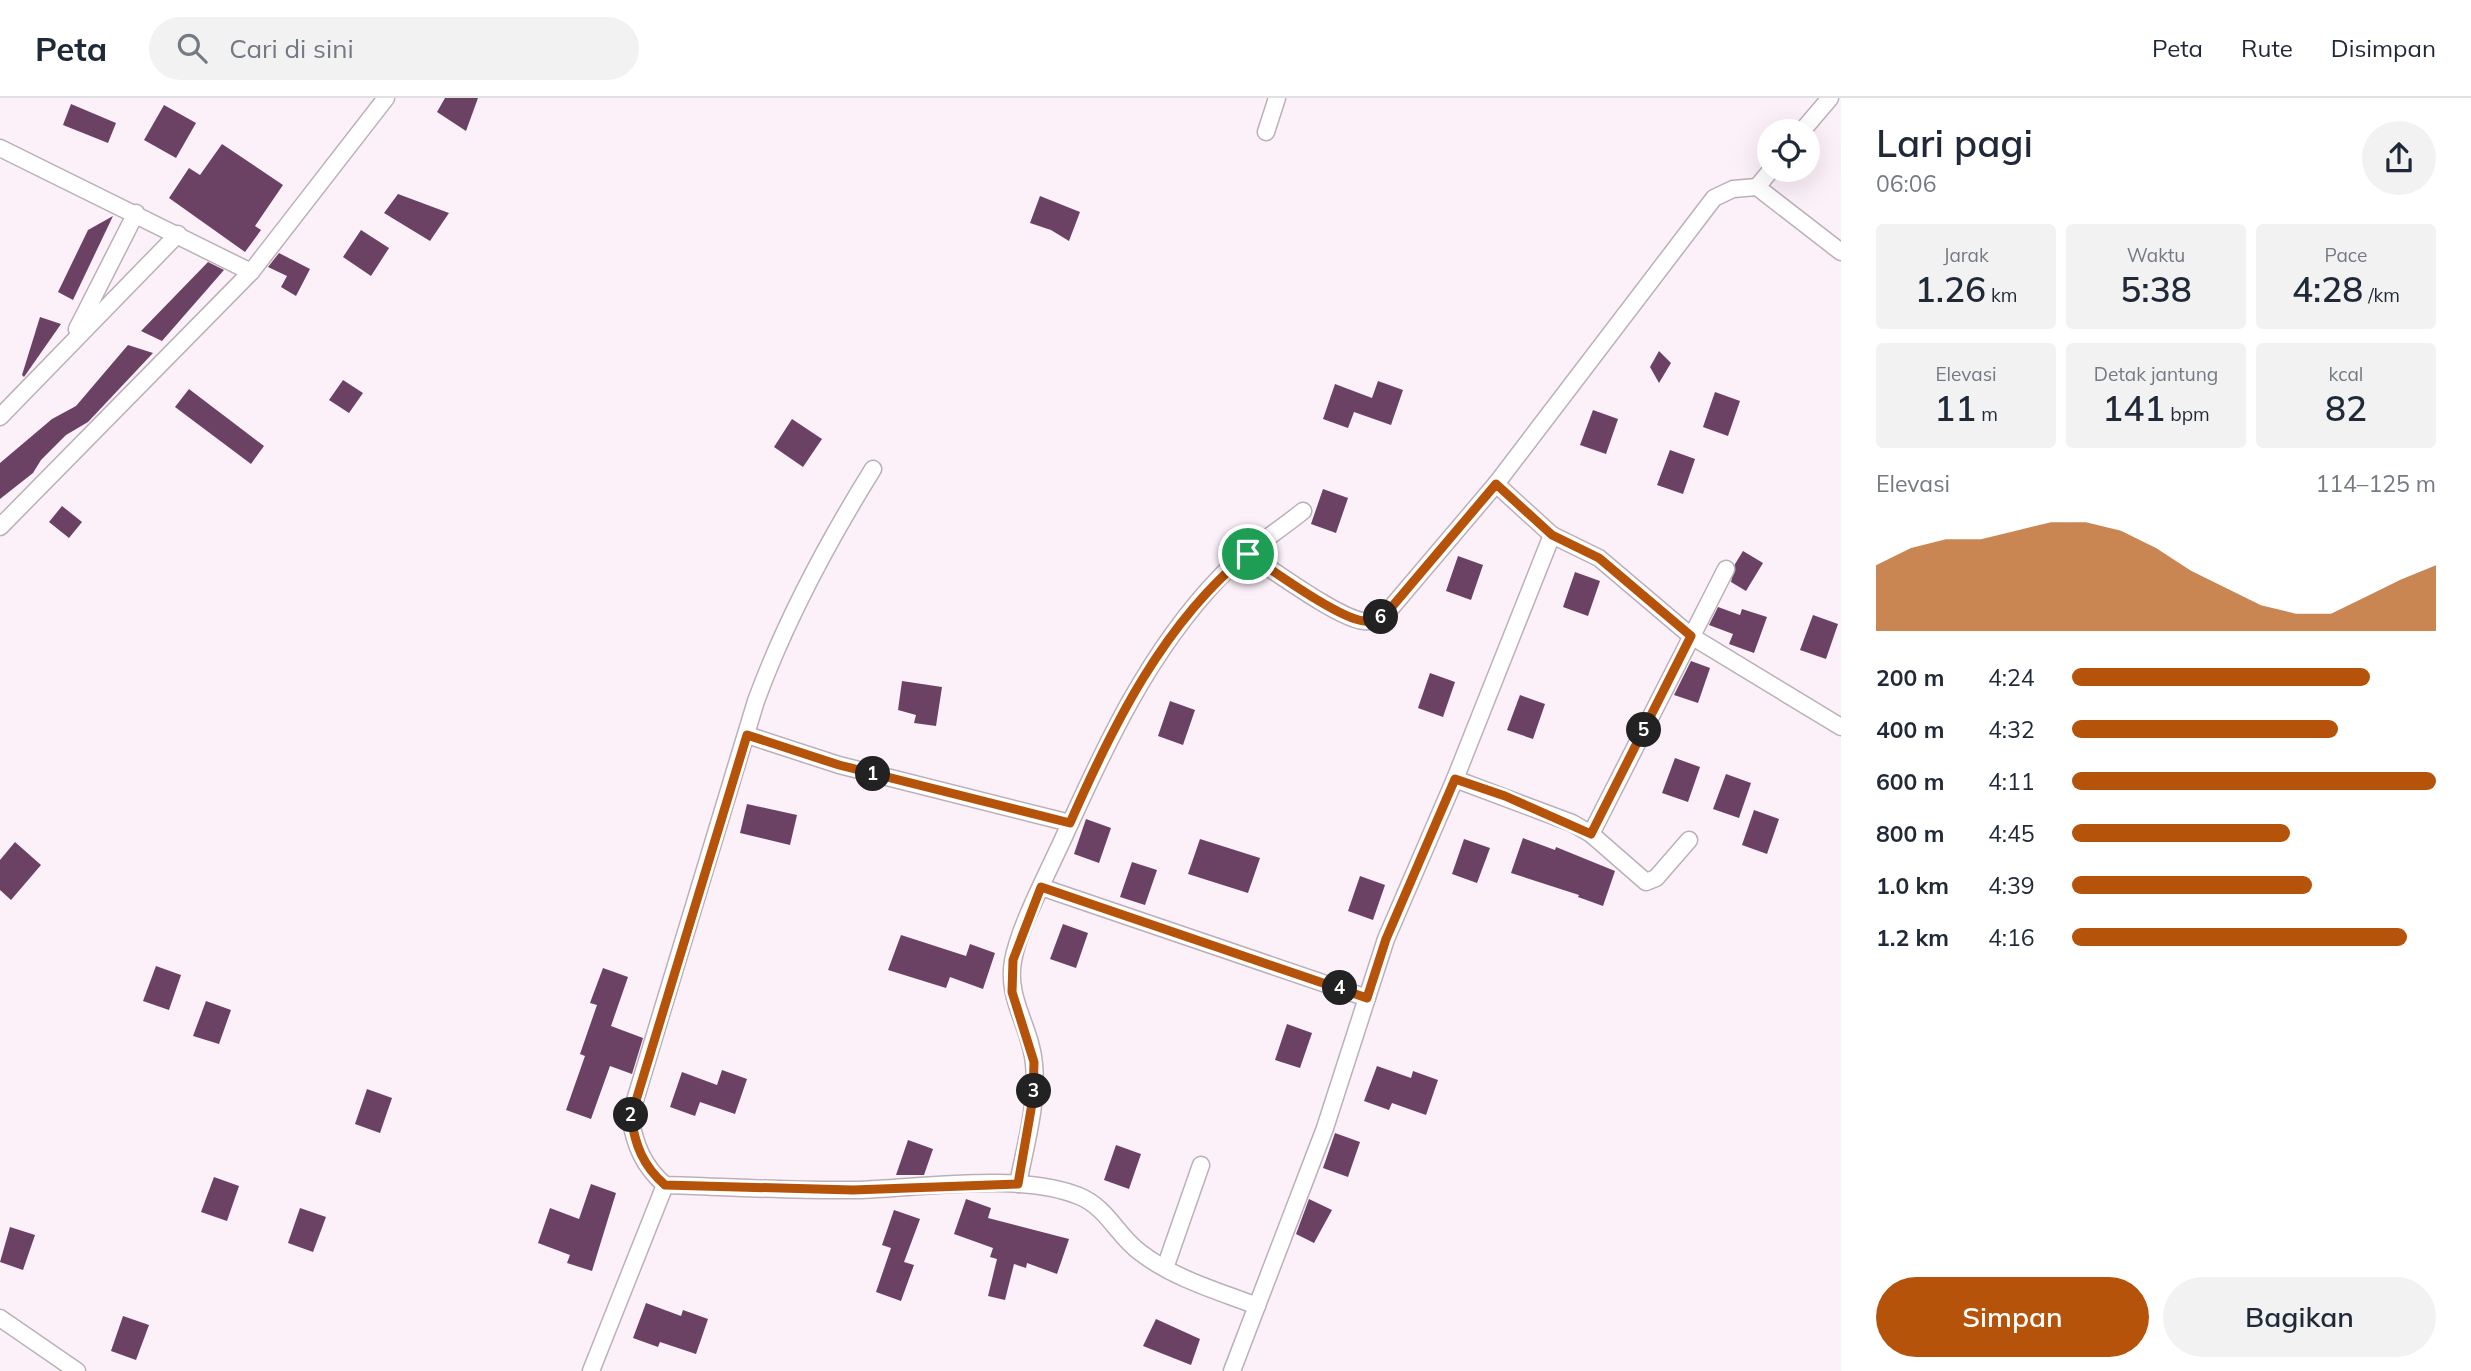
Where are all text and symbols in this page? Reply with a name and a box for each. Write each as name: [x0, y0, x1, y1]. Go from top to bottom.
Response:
search box: [149, 17, 639, 80]
text: Peta: [35, 28, 107, 69]
icon: search: [173, 29, 211, 67]
text: Cari di sini: [229, 32, 354, 65]
text: Peta: [2152, 33, 2203, 63]
text: Rute: [2241, 33, 2293, 63]
text: Disimpan: [2331, 33, 2436, 63]
map controls: [1757, 119, 1820, 182]
button: locate: [1757, 119, 1820, 182]
text: Lari pagi: [1876, 119, 2033, 167]
button: share: [2362, 121, 2436, 195]
text: 06:06: [1876, 169, 1936, 198]
text: Jarak: [1943, 243, 1989, 267]
text: Waktu: [2127, 243, 2185, 267]
text: Pace: [2325, 243, 2367, 267]
text: 1.26: [1915, 267, 1986, 311]
text: 5:38: [2120, 267, 2192, 311]
text: 4:28: [2292, 267, 2363, 311]
text: km: [1986, 283, 2017, 307]
text: /km: [2363, 283, 2400, 307]
text: Elevasi: [1935, 362, 1997, 386]
text: Detak jantung: [2094, 362, 2218, 386]
text: kcal: [2329, 362, 2363, 386]
text: 11: [1934, 386, 1976, 430]
text: 141: [2102, 386, 2165, 430]
text: 82: [2325, 386, 2367, 430]
text: m: [1976, 402, 1998, 426]
text: bpm: [2165, 402, 2210, 426]
text: Elevasi: [1876, 469, 1950, 498]
text: 114–125 m: [2315, 469, 2436, 498]
pin: [1218, 524, 1278, 584]
icon: arrive: [1229, 535, 1267, 573]
pin: 6: [1364, 600, 1398, 634]
text: 6: [1375, 604, 1386, 628]
text: 200 m: [1876, 663, 1944, 692]
text: 4:24: [1988, 663, 2035, 692]
pin: 5: [1626, 712, 1662, 748]
text: 400 m: [1876, 715, 1944, 744]
text: 4:32: [1988, 715, 2035, 744]
text: 5: [1638, 717, 1649, 741]
pin: 1: [856, 756, 890, 792]
text: 1: [867, 761, 878, 785]
text: 600 m: [1876, 767, 1944, 796]
text: 4:11: [1988, 767, 2035, 796]
text: 800 m: [1876, 819, 1944, 848]
text: 4:45: [1988, 819, 2035, 848]
text: 1.0 km: [1876, 871, 1949, 900]
text: 4:39: [1988, 871, 2035, 900]
text: 1.2 km: [1876, 923, 1949, 952]
text: 4:16: [1988, 923, 2035, 952]
pin: 4: [1322, 970, 1358, 1006]
text: 4: [1334, 975, 1345, 999]
pin: 3: [1016, 1074, 1052, 1108]
text: 3: [1028, 1078, 1039, 1102]
pin: 2: [614, 1098, 648, 1132]
text: 2: [625, 1102, 636, 1126]
button: Simpan: [1876, 1277, 2149, 1357]
button: Bagikan: [2163, 1277, 2436, 1357]

